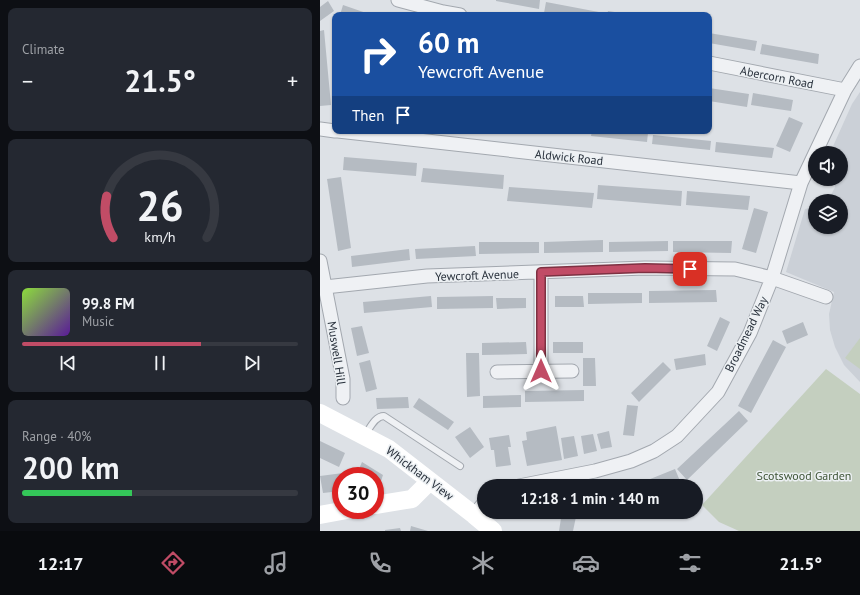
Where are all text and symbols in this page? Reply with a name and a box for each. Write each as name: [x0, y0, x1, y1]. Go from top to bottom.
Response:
text: 60 m: [418, 24, 479, 61]
icon: right: [352, 28, 404, 80]
text: Climate: [22, 41, 65, 58]
text: Yewcroft Avenue: [418, 60, 544, 83]
text: 21.5°: [124, 61, 196, 100]
street label: Abercorn Road: [739, 63, 815, 91]
text: −: [22, 67, 33, 95]
text: +: [287, 67, 298, 95]
icon: arrive: [392, 104, 414, 126]
text: Then: [352, 106, 384, 125]
street label: Aldwick Road: [534, 146, 604, 168]
map controls: [808, 146, 848, 234]
button: sound: [808, 146, 848, 186]
text: 26: [136, 179, 184, 232]
button: layers: [808, 194, 848, 234]
text: km/h: [144, 227, 176, 246]
pin: [673, 252, 707, 286]
icon: arrive: [679, 258, 701, 280]
street label: Yewcroft Avenue: [435, 266, 519, 284]
street label: Broadmead Way: [721, 293, 771, 374]
text: 99.8 FM: [82, 294, 135, 313]
text: Music: [82, 313, 114, 330]
street label: Muswell Hill: [325, 320, 350, 386]
position arrow: [520, 350, 562, 392]
icon: previous: [57, 352, 79, 374]
icon: pause: [149, 352, 171, 374]
icon: next: [241, 352, 263, 374]
text: Range · 40%: [22, 428, 91, 445]
street label: Whickham View: [383, 443, 457, 503]
text: 200 km: [22, 448, 120, 487]
speed limit sign: 30: [332, 467, 384, 519]
park label: Scotswood Garden: [757, 468, 851, 483]
text: 12:18 · 1 min · 140 m: [521, 489, 659, 508]
icon: directions: [159, 549, 187, 577]
icon: music: [262, 549, 290, 577]
icon: phone: [366, 549, 394, 577]
icon: climate: [469, 549, 497, 577]
icon: car: [572, 549, 600, 577]
icon: filters: [676, 549, 704, 577]
text: 12:17: [38, 552, 83, 575]
text: 21.5°: [779, 552, 822, 575]

